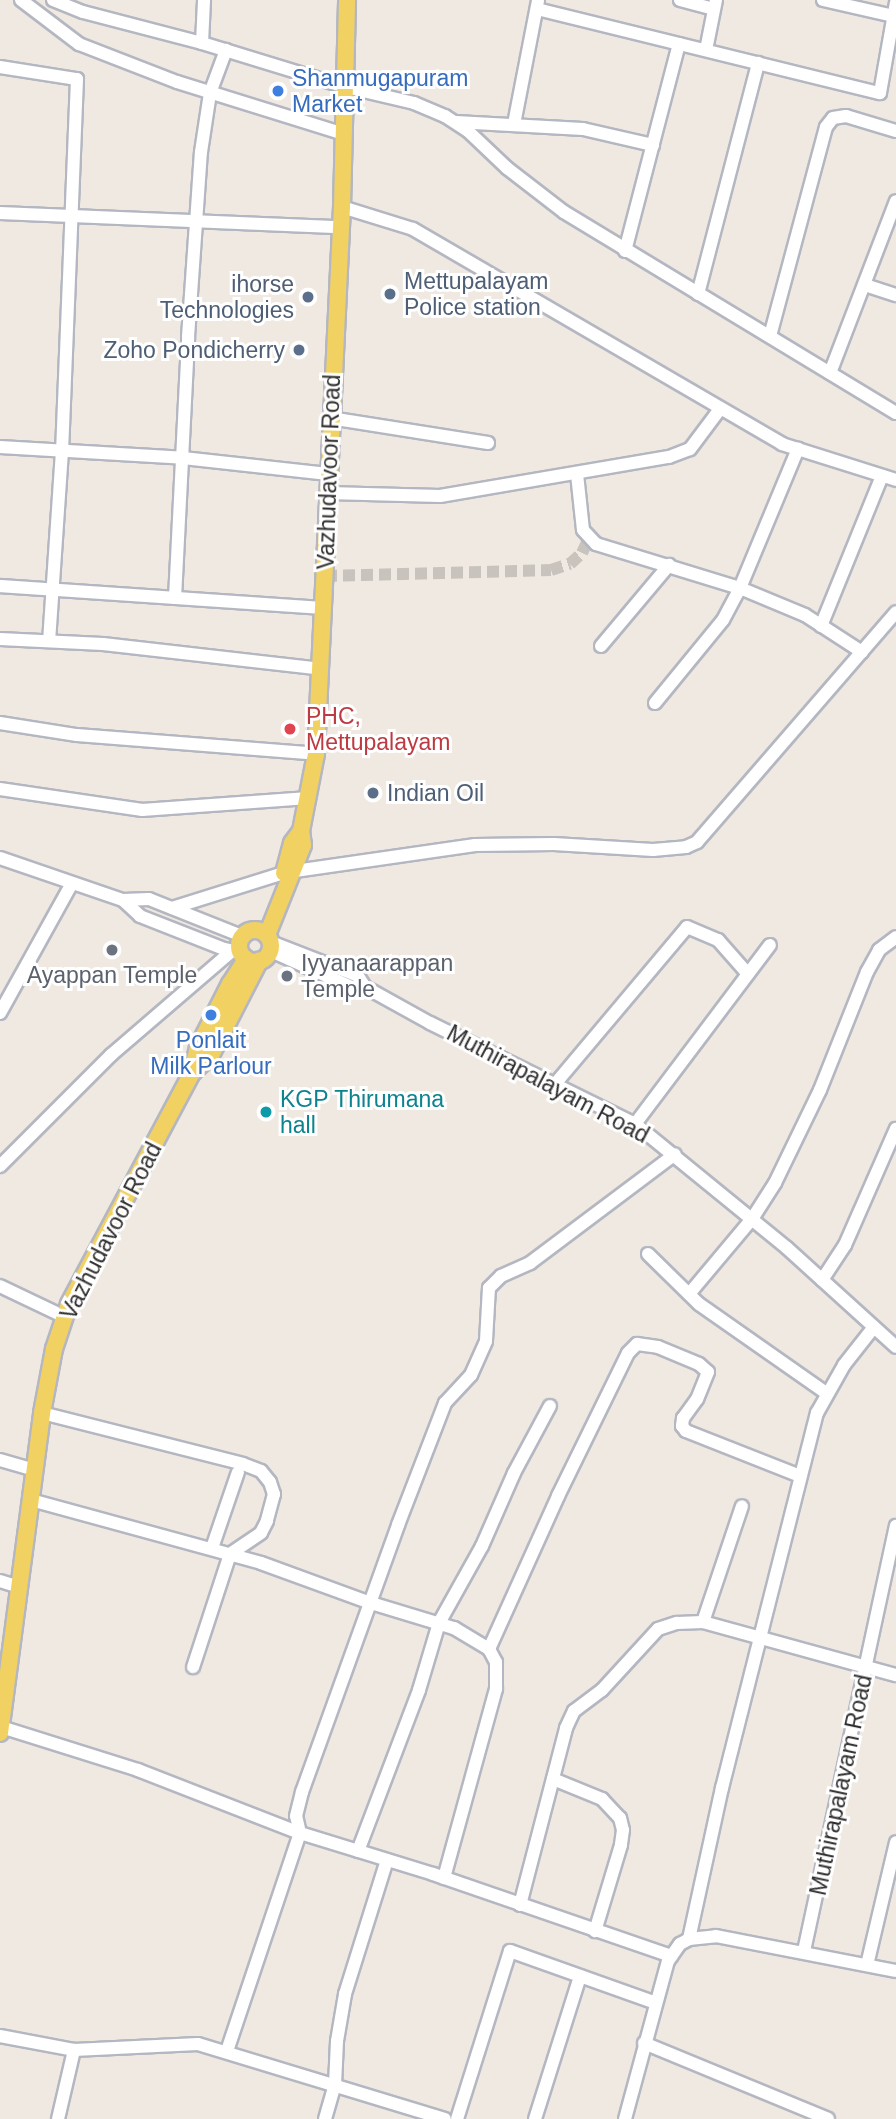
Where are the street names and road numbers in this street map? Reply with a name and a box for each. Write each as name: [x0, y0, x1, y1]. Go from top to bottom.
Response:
street label: Vazhudavoor Road: [312, 374, 346, 570]
street label: Muthirapalayam Road: [442, 1019, 654, 1149]
street label: Vazhudavoor Road: [54, 1138, 168, 1324]
street label: Muthirapalayam Road: [804, 1672, 878, 1898]

